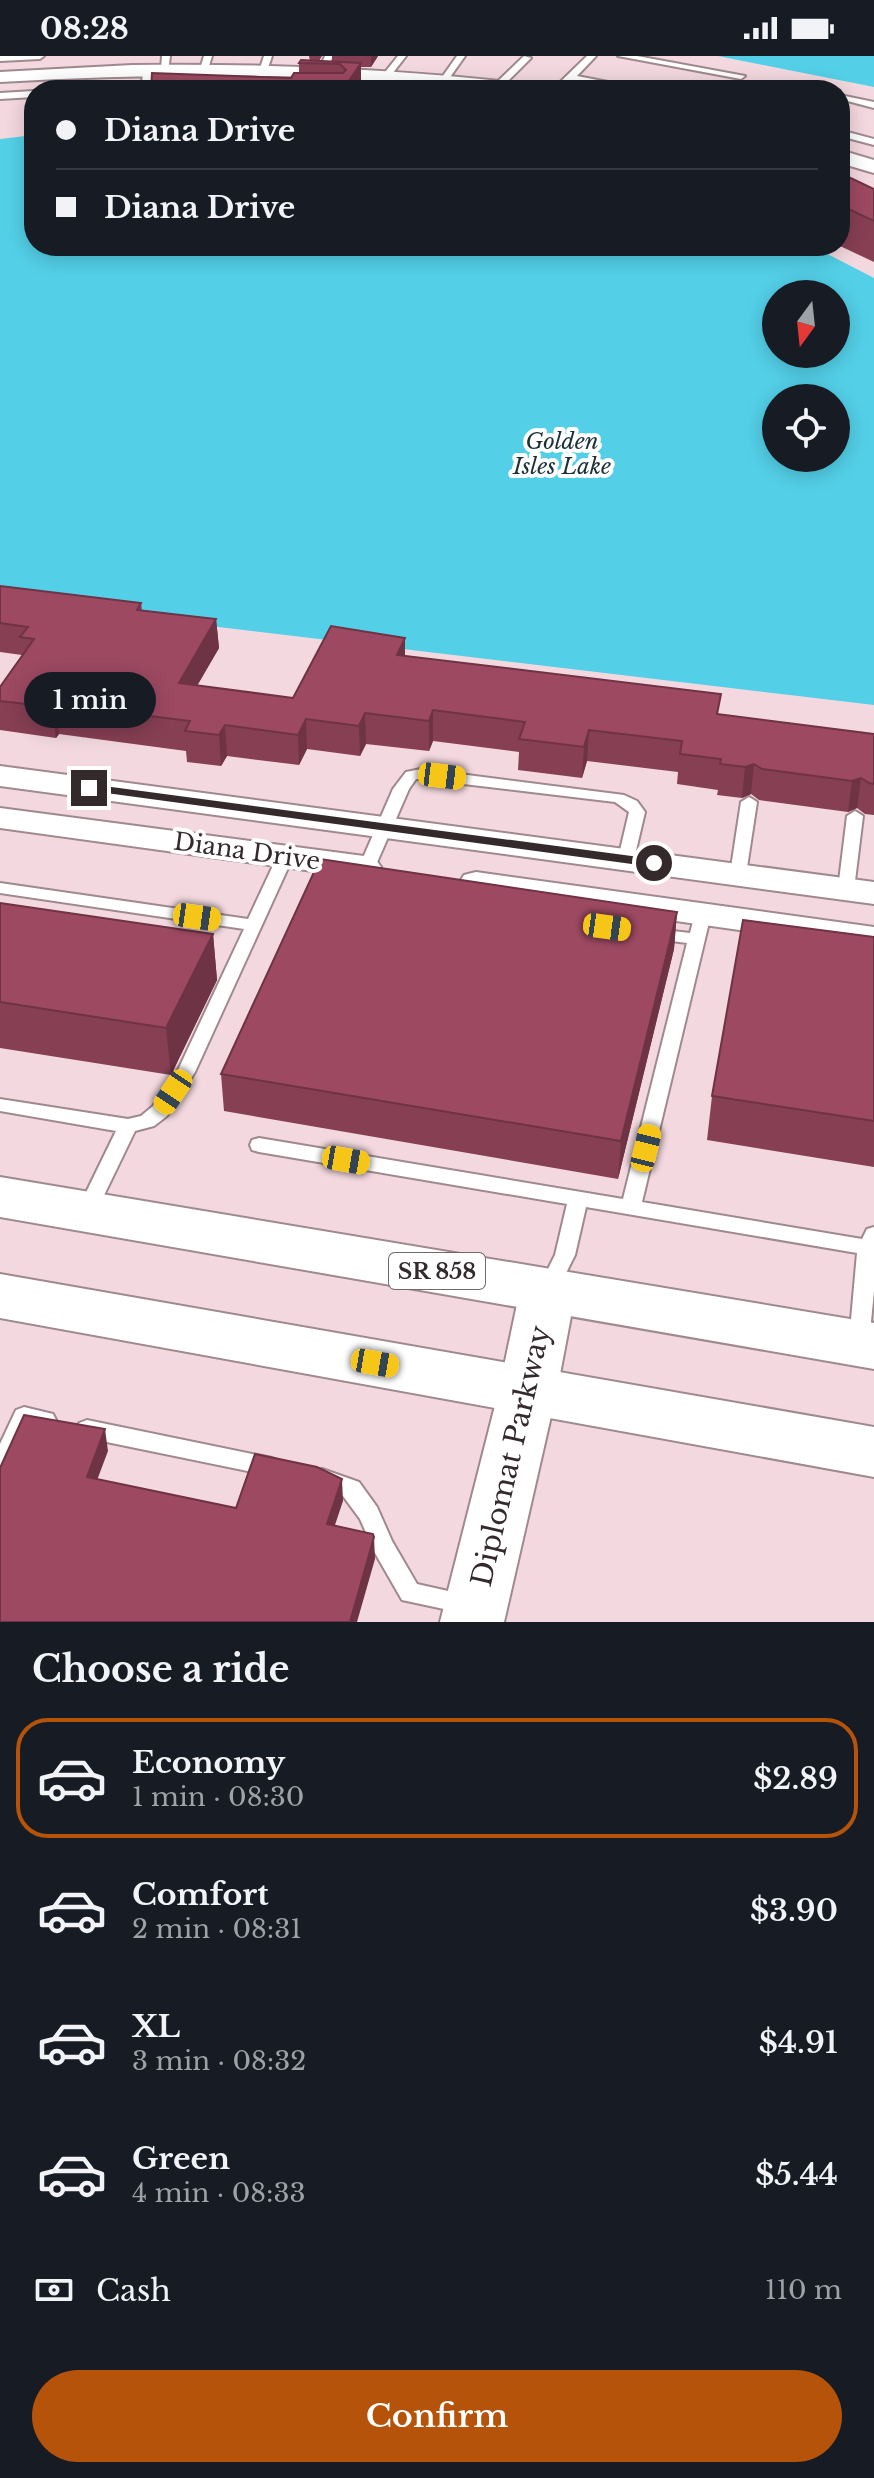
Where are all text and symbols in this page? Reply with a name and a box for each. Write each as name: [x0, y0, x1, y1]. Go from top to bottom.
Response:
text: 08:28: [40, 10, 129, 47]
text: Diana Drive: [104, 112, 295, 149]
text: Diana Drive: [104, 189, 295, 226]
north arrow: [762, 280, 850, 368]
map controls: [762, 280, 850, 472]
button: locate: [762, 384, 850, 472]
water label: Golden Isles Lake: [512, 428, 611, 480]
callout: 1 min: [23, 672, 155, 728]
text: 1 min: [53, 684, 127, 716]
car: [417, 761, 467, 791]
route end: [71, 770, 107, 806]
street label: Diana Drive: [172, 826, 322, 876]
route start: [636, 845, 672, 881]
car: [172, 902, 222, 932]
car: [582, 912, 632, 942]
car: [150, 1065, 196, 1119]
car: [629, 1122, 663, 1174]
car: [320, 1144, 372, 1176]
road number: SR 858: [389, 1253, 485, 1289]
street label: Diplomat Parkway: [464, 1322, 558, 1590]
car: [349, 1347, 401, 1379]
text: Choose a ride: [32, 1647, 289, 1692]
icon: car: [36, 1742, 108, 1814]
text: Economy: [132, 1744, 285, 1781]
text: $2.89: [753, 1760, 838, 1797]
text: 1 min · 08:30: [132, 1781, 304, 1813]
icon: car: [36, 1874, 108, 1946]
text: Comfort: [132, 1876, 269, 1913]
text: $3.90: [750, 1892, 838, 1929]
text: 2 min · 08:31: [132, 1913, 302, 1945]
icon: car: [36, 2006, 108, 2078]
text: XL: [132, 2008, 180, 2045]
text: $4.91: [759, 2024, 838, 2061]
text: 3 min · 08:32: [132, 2045, 306, 2077]
icon: car: [36, 2138, 108, 2210]
text: Green: [132, 2140, 230, 2177]
text: $5.44: [755, 2156, 838, 2193]
text: 4 min · 08:33: [132, 2177, 305, 2209]
icon: cash: [32, 2268, 76, 2312]
text: Cash: [96, 2272, 171, 2309]
text: 110 m: [765, 2274, 842, 2306]
button: Confirm: [32, 2370, 842, 2462]

